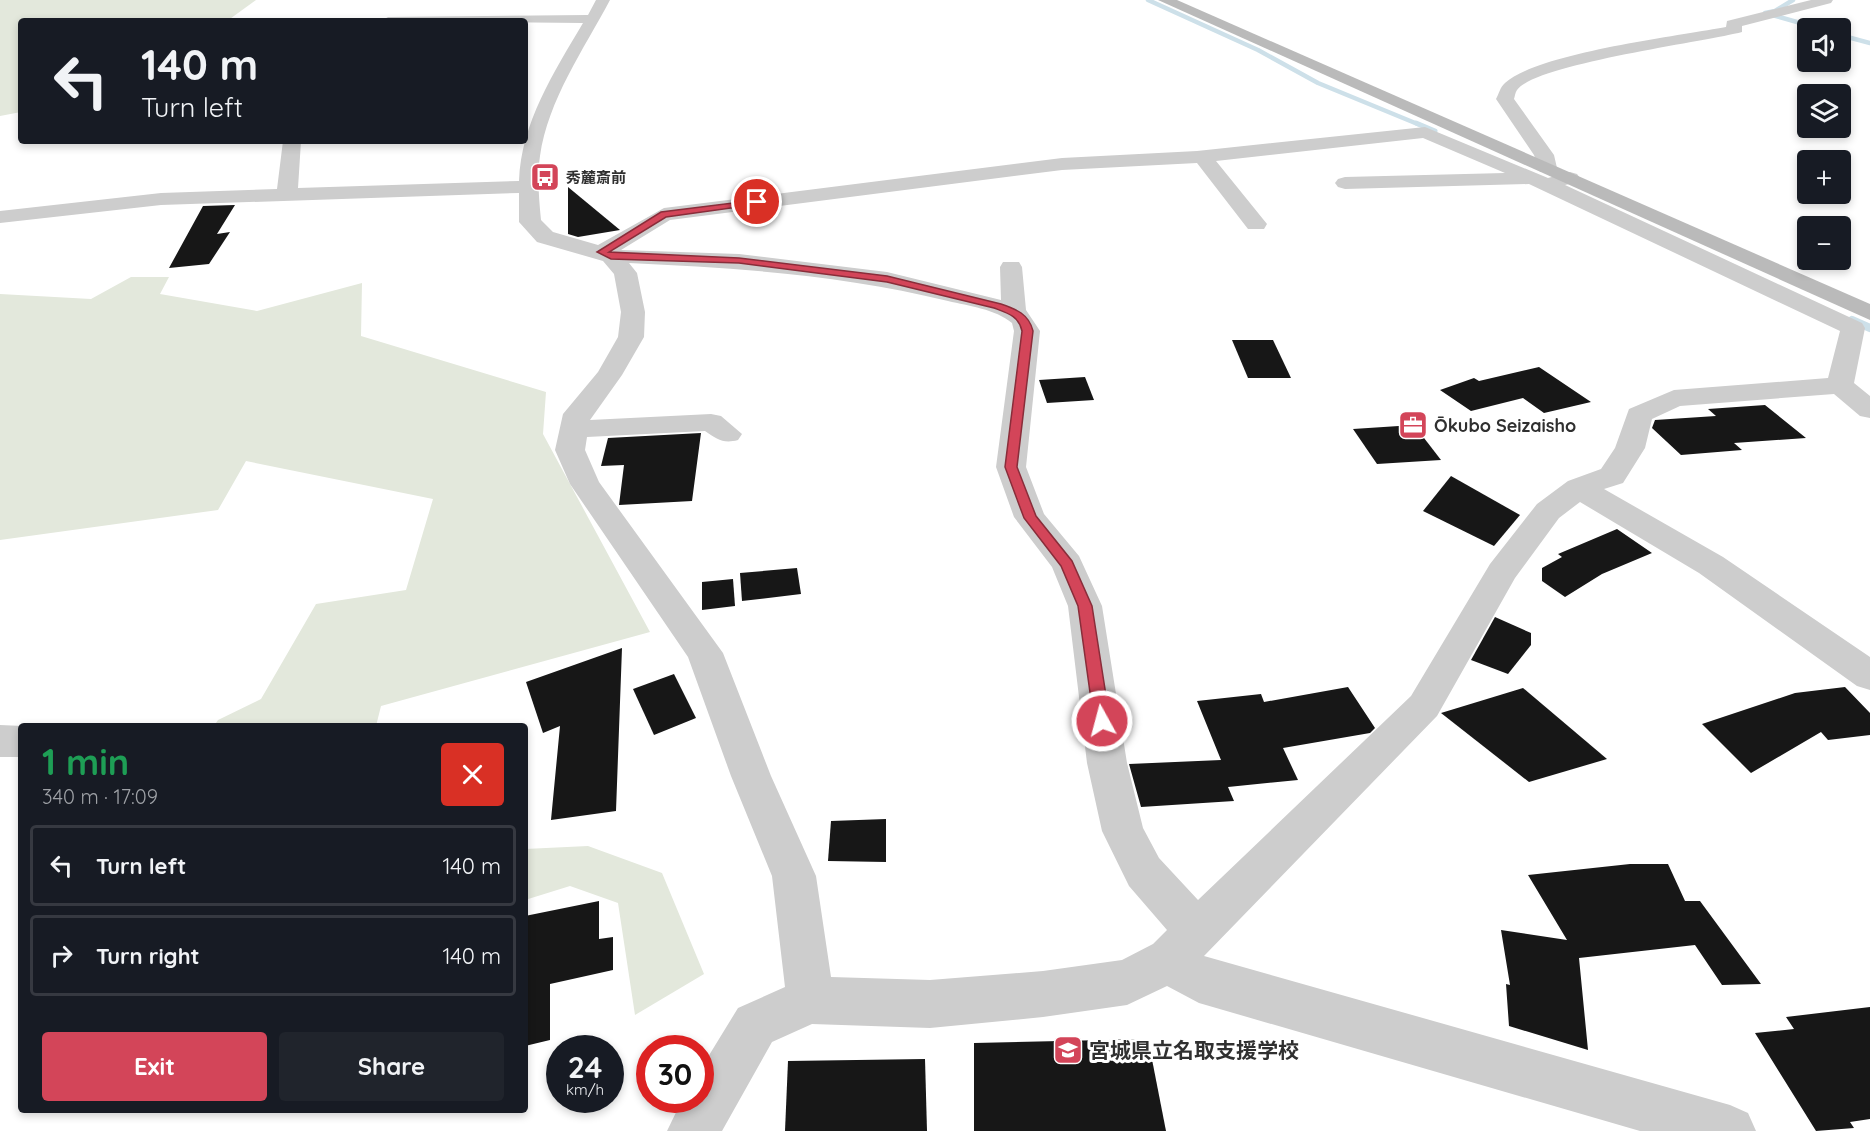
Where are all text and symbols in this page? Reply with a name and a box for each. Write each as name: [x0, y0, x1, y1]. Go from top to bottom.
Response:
map controls: [1797, 18, 1851, 270]
button: sound: [1797, 18, 1851, 72]
text: 140 m: [141, 38, 258, 91]
icon: left: [42, 42, 120, 120]
button: layers: [1797, 84, 1851, 138]
text: Turn left: [141, 90, 243, 124]
button: +: [1797, 150, 1851, 204]
bus stop icon: 秀麓斎前: [529, 161, 561, 193]
place label: 秀麓斎前: [566, 168, 626, 187]
pin: [731, 176, 782, 227]
icon: arrive: [740, 185, 773, 218]
button: −: [1797, 216, 1851, 270]
office icon: Ōkubo Seizaisho: [1397, 409, 1429, 441]
place label: Ōkubo Seizaisho: [1434, 414, 1576, 437]
position arrow: [1070, 689, 1134, 753]
text: 1 min: [42, 739, 129, 784]
button: close: [441, 743, 504, 806]
text: 340 m · 17:09: [42, 784, 158, 809]
icon: left: [45, 849, 78, 882]
text: Turn left: [96, 852, 186, 880]
text: 140 m: [442, 852, 501, 880]
icon: right: [45, 939, 78, 972]
text: Turn right: [96, 942, 200, 970]
text: 140 m: [442, 942, 501, 970]
button: Exit: [42, 1032, 267, 1101]
button: Share: [279, 1032, 504, 1101]
school or university icon: 宮城県立名取支援学校: [1052, 1034, 1084, 1066]
speed limit sign: 30: [636, 1035, 714, 1113]
place label: 宮城県立名取支援学校: [1089, 1037, 1299, 1063]
text: 24: [568, 1048, 602, 1086]
text: km/h: [566, 1080, 604, 1099]

